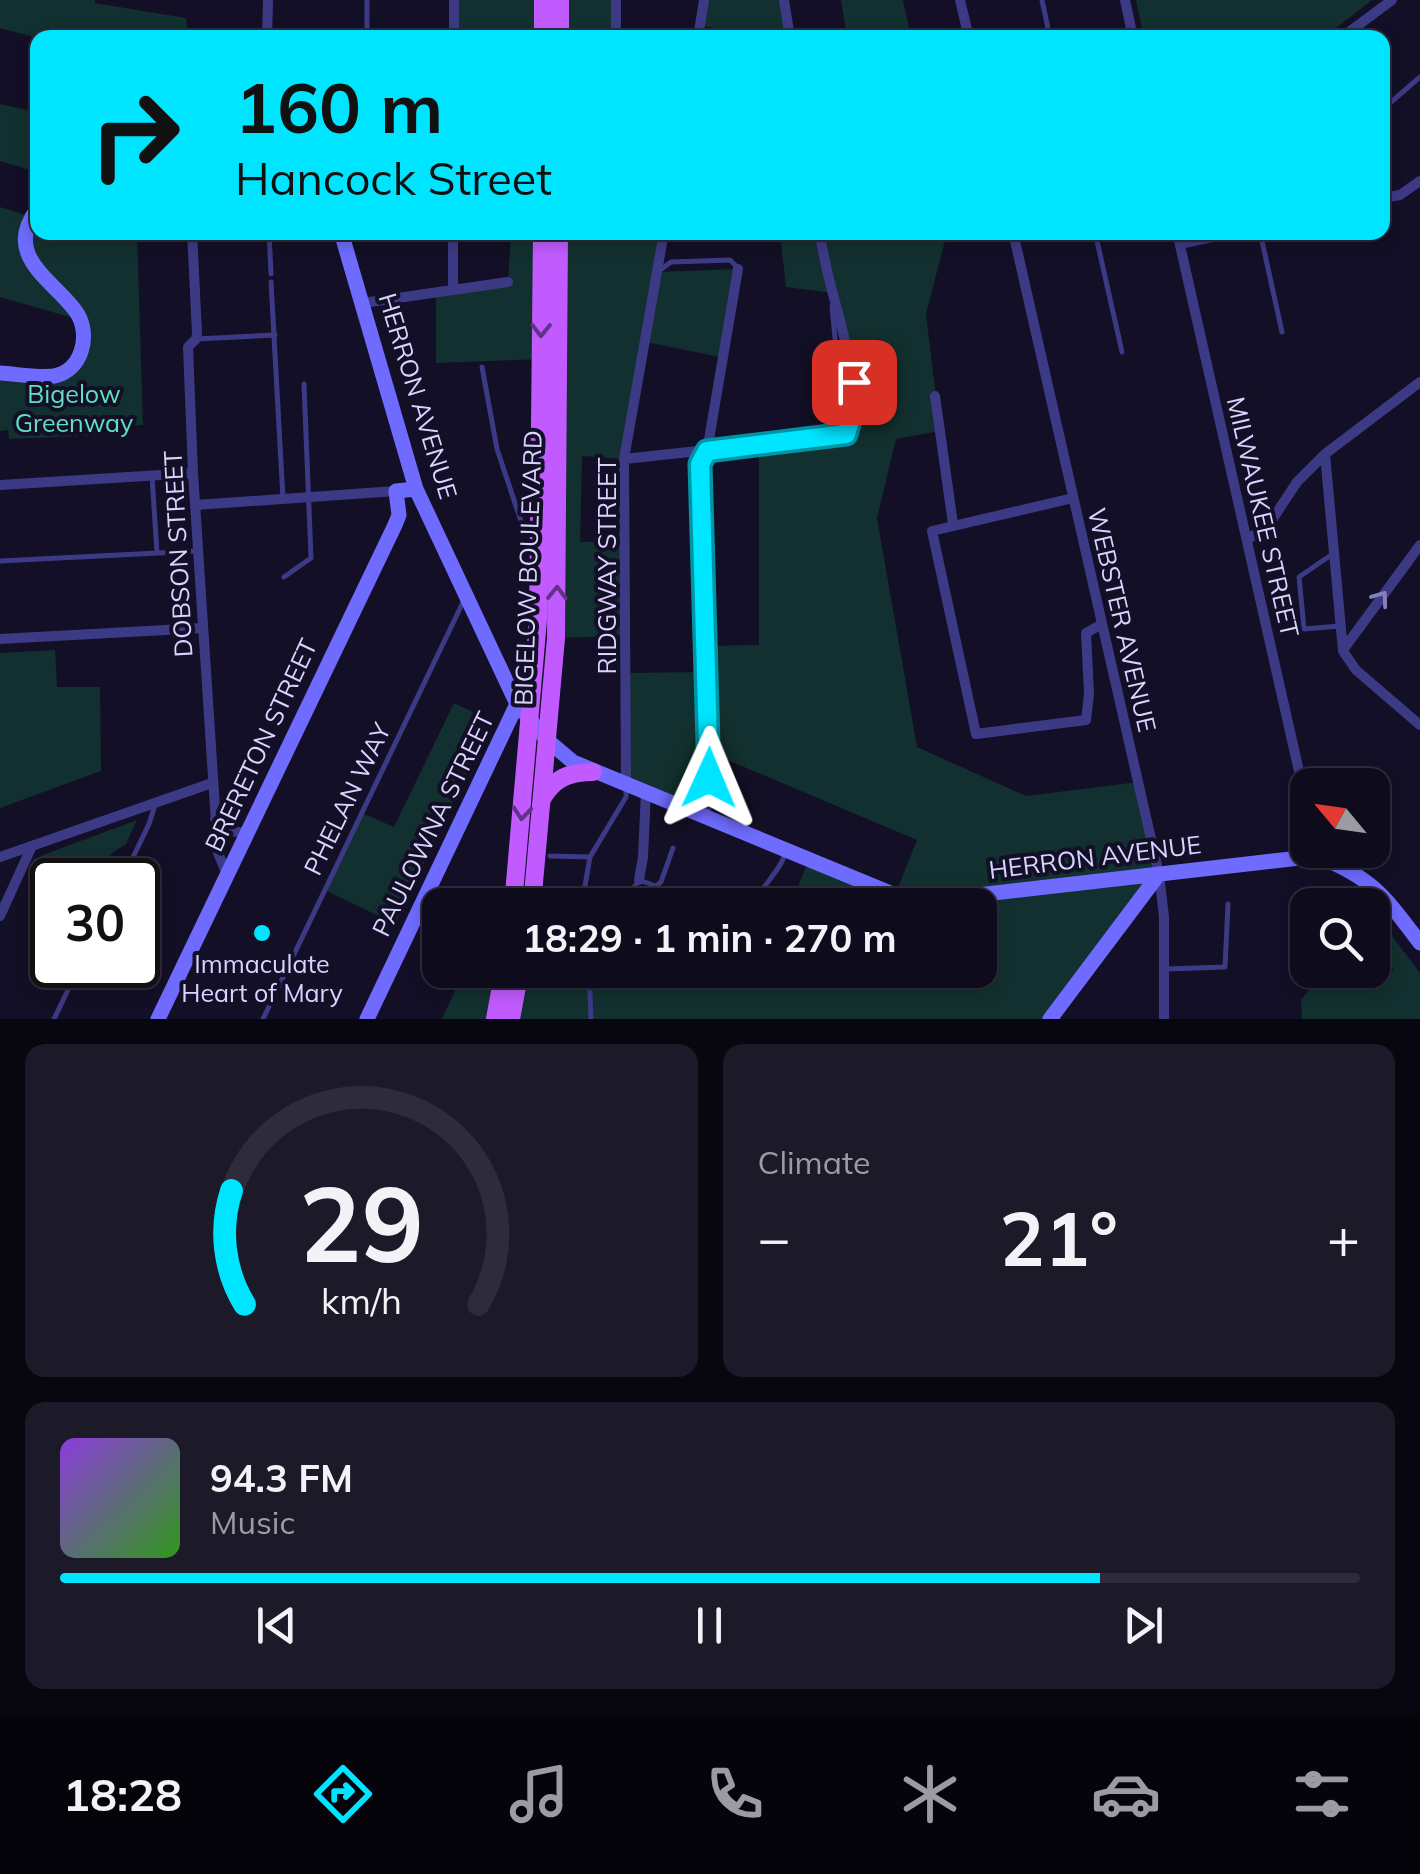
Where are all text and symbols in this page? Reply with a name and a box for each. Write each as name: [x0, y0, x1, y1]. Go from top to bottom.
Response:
text: 160 m: [235, 63, 443, 151]
icon: right: [70, 70, 200, 200]
text: Hancock Street: [235, 150, 552, 206]
street label: HERRON AVENUE: [372, 289, 465, 503]
one-way arrow: [530, 322, 552, 338]
pin: [812, 340, 897, 425]
icon: arrive: [827, 355, 882, 410]
park label: Bigelow Greenway: [15, 378, 133, 438]
street label: MILWAUKEE STREET: [1221, 394, 1306, 640]
street label: BIGELOW BOULEVARD: [507, 430, 548, 706]
street label: DOBSON STREET: [157, 450, 198, 658]
street label: RIDGWAY STREET: [591, 457, 622, 675]
street label: WEBSTER AVENUE: [1082, 505, 1163, 735]
one-way arrow: [547, 584, 568, 600]
one-way arrow: [1370, 591, 1387, 609]
street label: BRERETON STREET: [198, 634, 323, 856]
street label: PAULOWNA STREET: [365, 707, 500, 941]
street label: PHELAN WAY: [296, 717, 397, 880]
position arrow: [657, 726, 761, 830]
north arrow: [1290, 768, 1390, 868]
map controls: [1290, 768, 1390, 988]
one-way arrow: [512, 805, 534, 821]
street label: HERRON AVENUE: [987, 828, 1203, 885]
speed limit sign: 30: [30, 858, 160, 988]
button: search: [1290, 888, 1390, 988]
text: 18:29 · 1 min · 270 m: [522, 914, 897, 962]
marker: Immaculate Heart of Mary: [251, 922, 273, 944]
place label: Immaculate Heart of Mary: [181, 948, 343, 1008]
text: Climate: [758, 1142, 870, 1182]
text: 29: [299, 1157, 424, 1288]
text: 21°: [1000, 1191, 1118, 1285]
text: −: [758, 1203, 791, 1272]
text: +: [1327, 1203, 1360, 1272]
text: km/h: [321, 1278, 402, 1323]
text: 94.3 FM: [210, 1454, 353, 1502]
text: Music: [210, 1502, 295, 1542]
icon: previous: [249, 1598, 304, 1653]
icon: pause: [682, 1598, 737, 1653]
icon: next: [1116, 1598, 1171, 1653]
icon: directions: [308, 1759, 378, 1829]
icon: music: [504, 1759, 574, 1829]
icon: phone: [700, 1759, 770, 1829]
icon: climate: [895, 1759, 965, 1829]
icon: car: [1091, 1759, 1161, 1829]
icon: filters: [1287, 1759, 1357, 1829]
text: 18:28: [63, 1766, 182, 1822]

